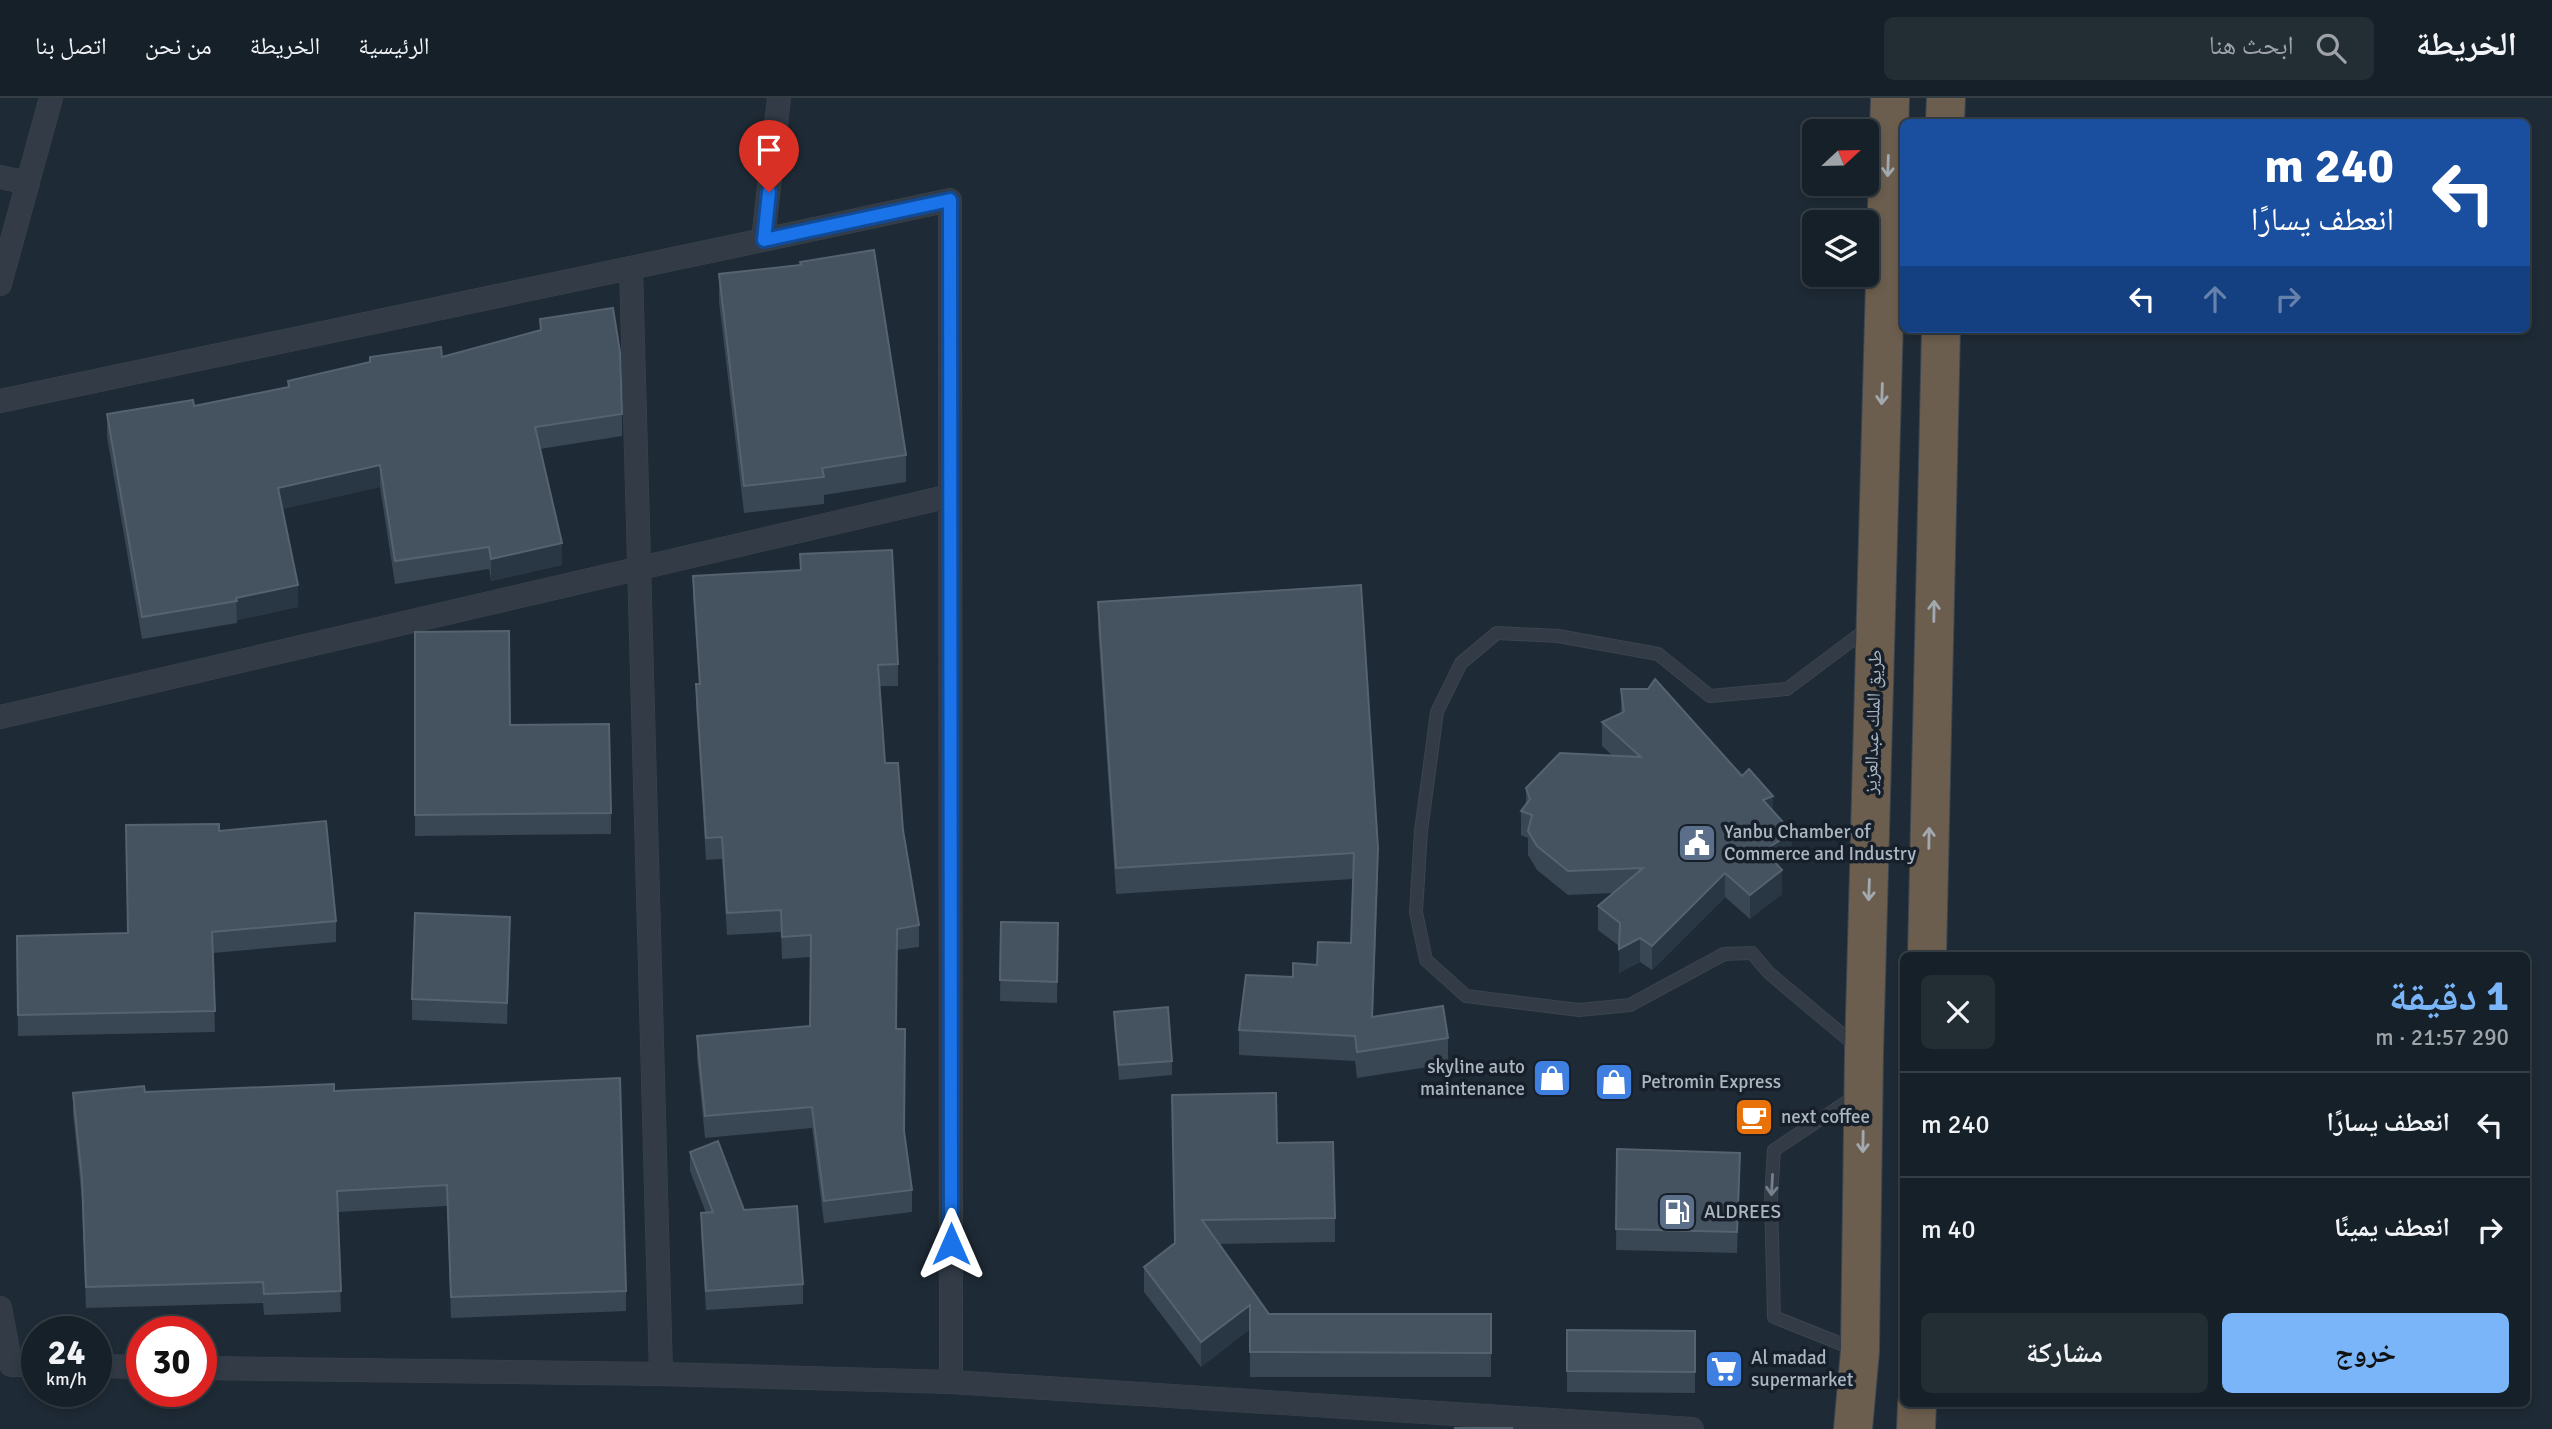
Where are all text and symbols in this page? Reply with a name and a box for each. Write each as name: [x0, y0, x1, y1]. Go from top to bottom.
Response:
search box: [1884, 17, 2374, 80]
text: الخريطة: [2416, 24, 2517, 65]
icon: search: [2312, 29, 2350, 67]
text: ابحث هنا: [2209, 30, 2294, 62]
text: اتصل بنا: [35, 31, 107, 61]
text: من نحن: [145, 31, 212, 61]
text: الخريطة: [250, 31, 320, 61]
text: الرئيسية: [358, 31, 429, 61]
north arrow: [1802, 119, 1880, 196]
map controls: [1802, 119, 1879, 287]
pin: [739, 120, 799, 192]
icon: arrive: [750, 131, 788, 169]
text: 240 m: [2264, 136, 2394, 196]
icon: left: [2418, 147, 2509, 238]
one-way arrow: [1882, 154, 1895, 177]
text: انعطف يسارًا: [2251, 200, 2394, 239]
button: layers: [1802, 210, 1879, 287]
icon: left: [2123, 280, 2161, 318]
icon: ahead: [2196, 280, 2234, 318]
icon: right: [2269, 280, 2307, 318]
one-way arrow: [1876, 382, 1889, 405]
one-way arrow: [1928, 600, 1941, 623]
street label: طريق الملك عبدالعزيز: [1858, 649, 1888, 796]
place label: Yanbu Chamber of Commerce and Industry: [1724, 820, 1916, 866]
public building icon: Yanbu Chamber of Commerce and Industry: [1676, 822, 1718, 864]
one-way arrow: [1923, 827, 1936, 850]
one-way arrow: [1862, 879, 1875, 902]
text: 1 دقيقة: [2389, 971, 2509, 1022]
button: close: [1921, 975, 1995, 1049]
text: 290 m · 21:57: [2375, 1023, 2509, 1052]
place label: skyline auto maintenance: [1420, 1055, 1525, 1101]
shop icon: skyline auto maintenance: [1531, 1057, 1573, 1099]
shop icon: Petromin Express: [1593, 1061, 1635, 1103]
place label: Petromin Express: [1641, 1070, 1781, 1094]
cafe icon: next coffee: [1733, 1096, 1775, 1138]
place label: next coffee: [1781, 1105, 1870, 1129]
icon: left: [2471, 1106, 2509, 1144]
text: انعطف يسارًا: [2326, 1107, 2450, 1139]
text: 240 m: [1921, 1109, 1990, 1141]
one-way arrow: [1856, 1131, 1870, 1154]
one-way arrow: [1765, 1173, 1778, 1195]
fuel station icon: ALDREES: [1656, 1191, 1698, 1233]
place label: ALDREES: [1704, 1200, 1781, 1224]
position arrow: [914, 1207, 988, 1281]
icon: right: [2471, 1211, 2509, 1249]
text: انعطف يمينًا: [2334, 1212, 2450, 1244]
text: 40 m: [1921, 1214, 1976, 1246]
button: مشاركة: [1921, 1313, 2208, 1393]
button: خروج: [2222, 1313, 2509, 1393]
speed limit sign: 30: [126, 1316, 217, 1407]
text: 24: [48, 1331, 85, 1374]
place label: Al madad supermarket: [1751, 1346, 1854, 1392]
supermarket icon: Al madad supermarket: [1703, 1348, 1745, 1390]
text: km/h: [46, 1368, 87, 1390]

